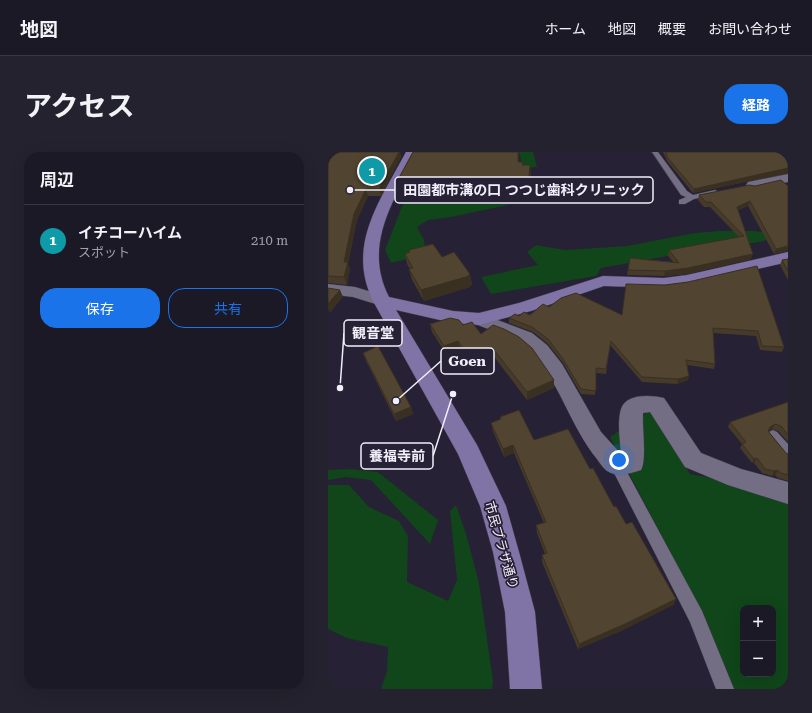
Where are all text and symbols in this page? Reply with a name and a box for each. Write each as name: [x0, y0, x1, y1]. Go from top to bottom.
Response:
text: 地図: [20, 18, 58, 41]
text: ホーム: [544, 21, 586, 37]
text: 地図: [608, 21, 636, 37]
text: 概要: [658, 21, 686, 37]
text: お問い合わせ: [708, 21, 792, 37]
button: 経路: [724, 84, 788, 124]
text: アクセス: [24, 90, 135, 123]
pin: 1: [359, 156, 385, 186]
text: 周辺: [40, 170, 74, 190]
callout: 田園都市溝の口 つつじ歯科クリニック: [395, 177, 653, 203]
text: 田園都市溝の口 つつじ歯科クリニック: [403, 182, 645, 198]
text: イチコーハイム: [78, 224, 182, 242]
text: 1: [49, 233, 57, 248]
text: 210 m: [251, 233, 288, 248]
text: スポット: [78, 245, 130, 260]
button: 保存: [40, 288, 160, 328]
button: 共有: [168, 288, 288, 328]
callout: 観音堂: [344, 320, 402, 346]
text: 観音堂: [352, 325, 394, 341]
callout: Goen: [441, 348, 494, 374]
text: Goen: [448, 353, 486, 369]
callout: 養福寺前: [361, 443, 433, 469]
text: 養福寺前: [369, 448, 425, 464]
your location: [609, 450, 629, 470]
street label: 市民プラザ通り: [482, 499, 521, 591]
map controls: [740, 605, 776, 677]
button: +: [740, 605, 776, 641]
button: −: [740, 641, 776, 677]

